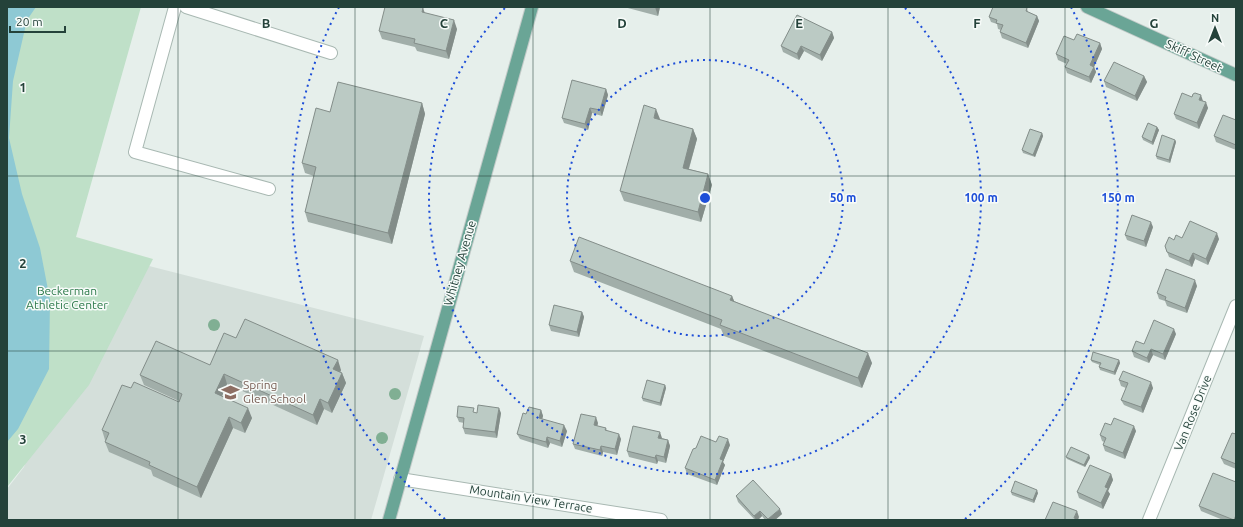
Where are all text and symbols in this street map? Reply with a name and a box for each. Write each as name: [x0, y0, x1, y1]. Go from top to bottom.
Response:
scale bar: [10, 8, 65, 34]
north arrow: [1195, 8, 1235, 48]
text: N: [1211, 12, 1219, 24]
text: 20 m: [16, 15, 43, 28]
text: B: [262, 16, 271, 30]
text: C: [440, 16, 449, 30]
text: D: [617, 16, 627, 30]
text: E: [795, 16, 803, 30]
text: F: [973, 16, 981, 30]
text: G: [1150, 16, 1159, 30]
street label: Skiff Street: [1164, 37, 1225, 74]
text: 1: [19, 80, 27, 94]
centre of rings: [698, 191, 712, 205]
text: 50 m: [830, 191, 856, 204]
text: 100 m: [964, 191, 998, 204]
text: 150 m: [1101, 191, 1135, 204]
street label: Whitney Avenue: [441, 219, 478, 307]
text: 2: [19, 256, 27, 270]
park label: Beckerman Athletic Center: [26, 284, 108, 311]
street label: Van Rose Drive: [1171, 373, 1214, 453]
place label: Spring Glen School: [243, 378, 306, 405]
school or university icon: Spring Glen School: [220, 382, 240, 402]
text: 3: [19, 432, 27, 446]
street label: Mountain View Terrace: [469, 482, 593, 515]

